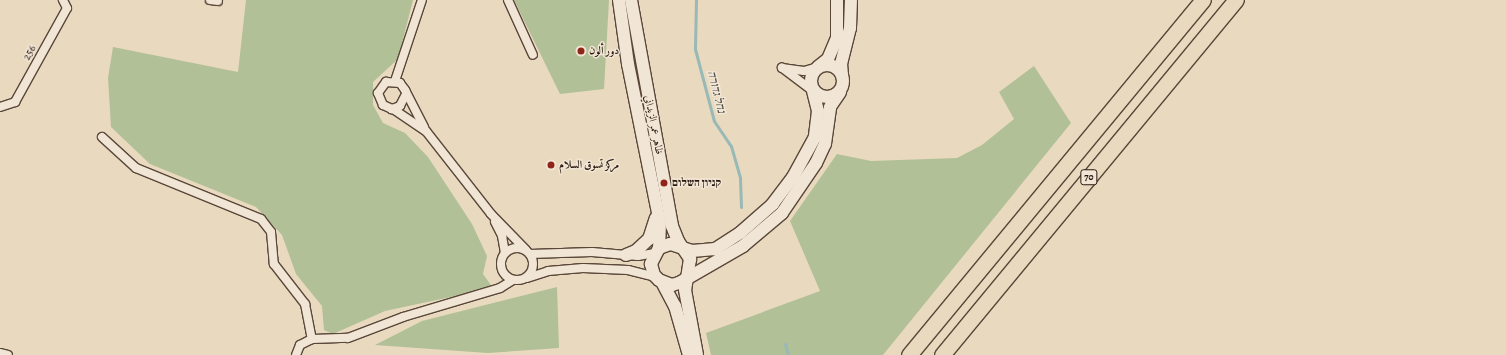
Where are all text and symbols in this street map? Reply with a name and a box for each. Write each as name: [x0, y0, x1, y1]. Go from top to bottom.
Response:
street label: 256: [21, 43, 39, 63]
place label: دور ألون: [589, 44, 619, 58]
marker: دور ألون: [576, 46, 586, 56]
water label: נחל גדורה: [704, 69, 728, 115]
street label: ظاهر عمر الزيداني: [641, 94, 665, 156]
place label: مركز تسوق السلام: [559, 158, 619, 172]
marker: مركز تسوق السلام: [546, 160, 556, 170]
road number: 70: [1080, 169, 1098, 185]
place label: קניון השלום: [672, 176, 721, 190]
marker: קניון השלום: [659, 178, 669, 188]

